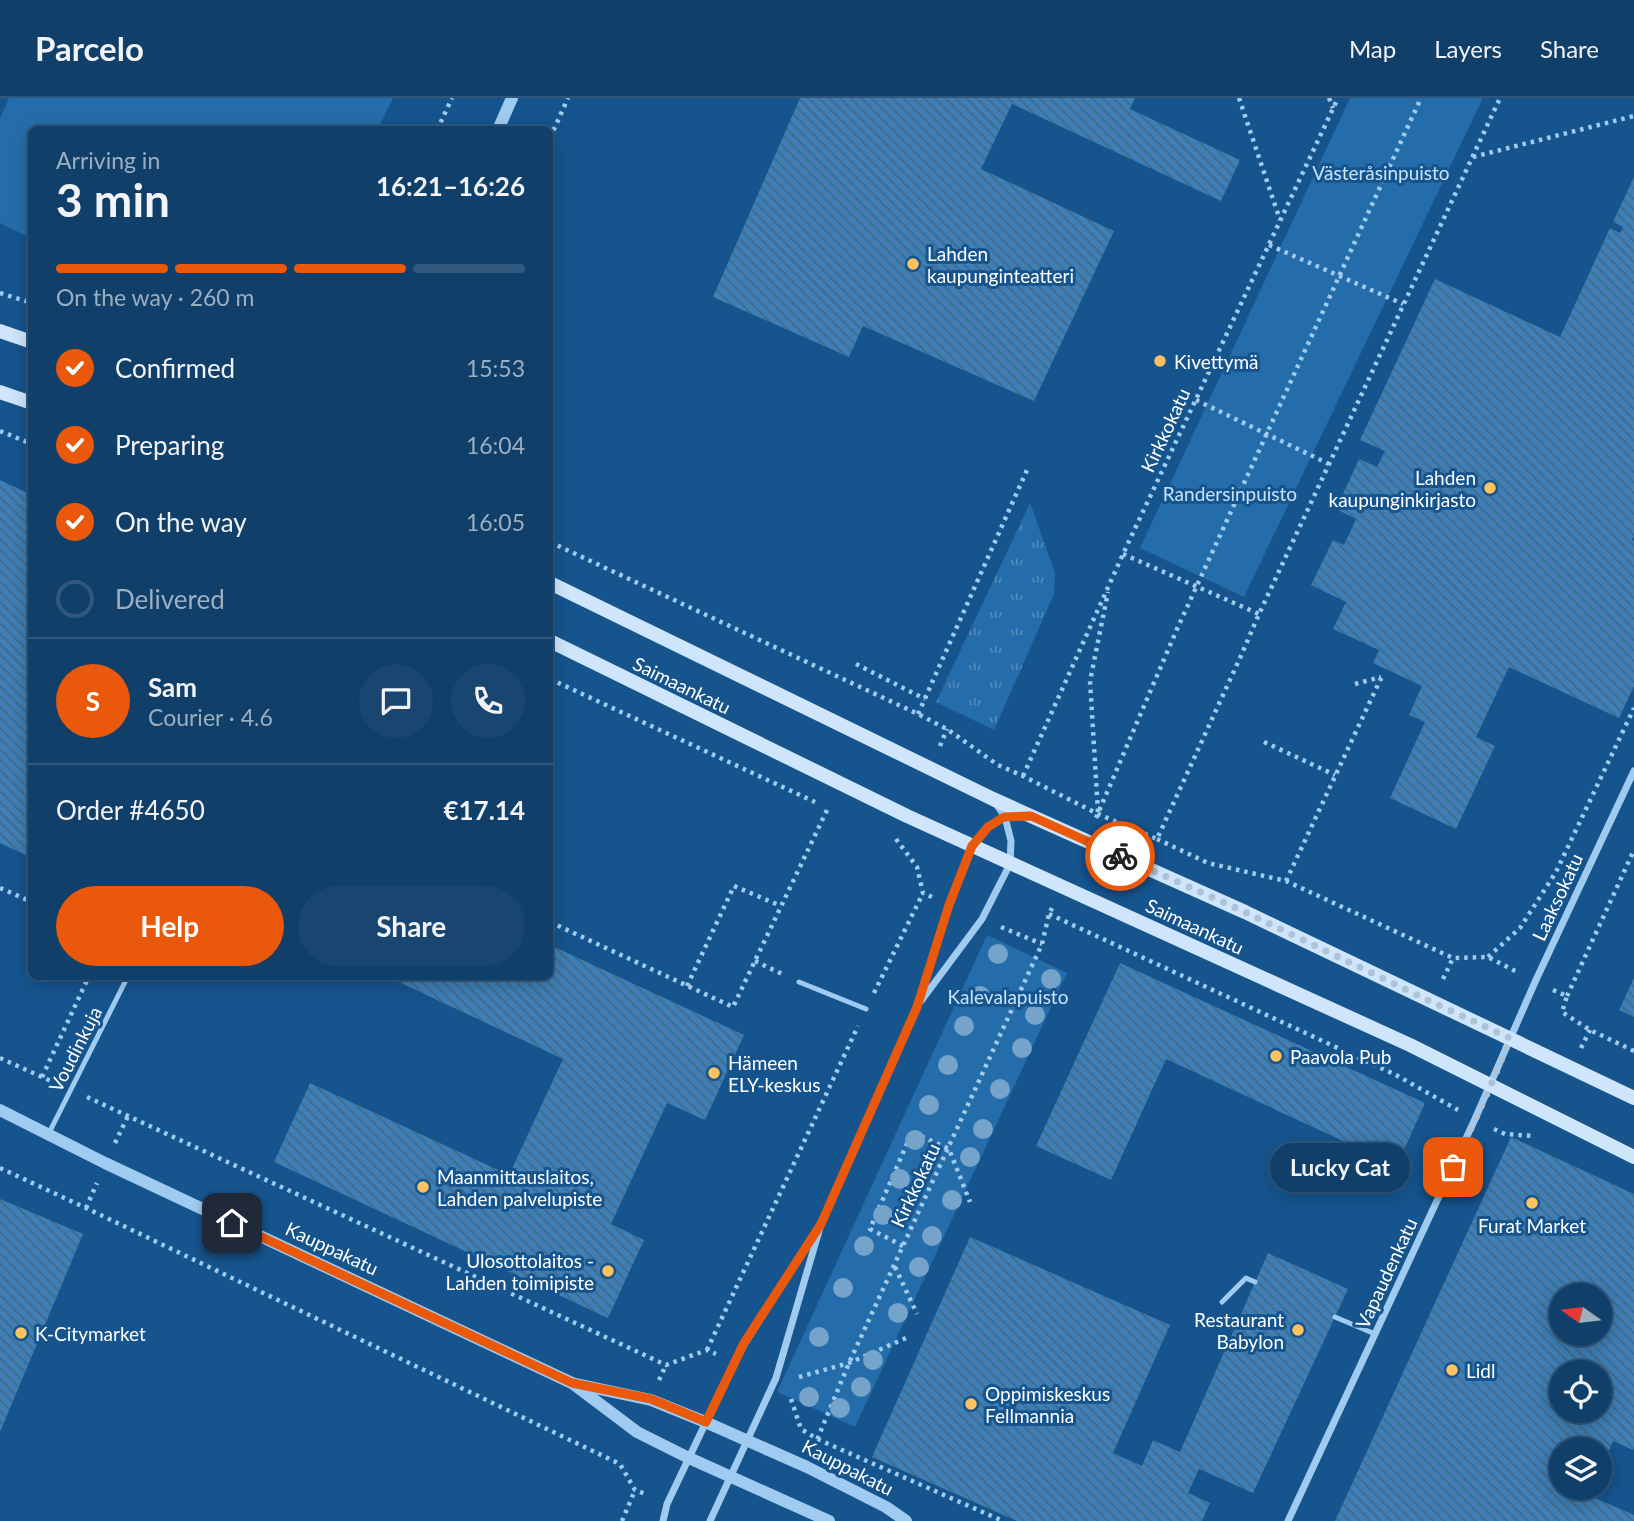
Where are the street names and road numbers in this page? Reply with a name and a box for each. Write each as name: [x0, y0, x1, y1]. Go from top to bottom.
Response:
street label: Kirkkokatu: [1136, 384, 1194, 476]
street label: Saimaankatu: [629, 652, 735, 718]
street label: Laaksokatu: [1527, 850, 1587, 944]
street label: Saimaankatu: [1142, 893, 1248, 959]
street label: Voudinkuja: [44, 1002, 106, 1096]
street label: Kirkkokatu: [886, 1139, 944, 1231]
street label: Vapaudenkatu: [1350, 1214, 1422, 1332]
street label: Kauppakatu: [282, 1217, 382, 1279]
street label: Kauppakatu: [798, 1434, 898, 1500]

